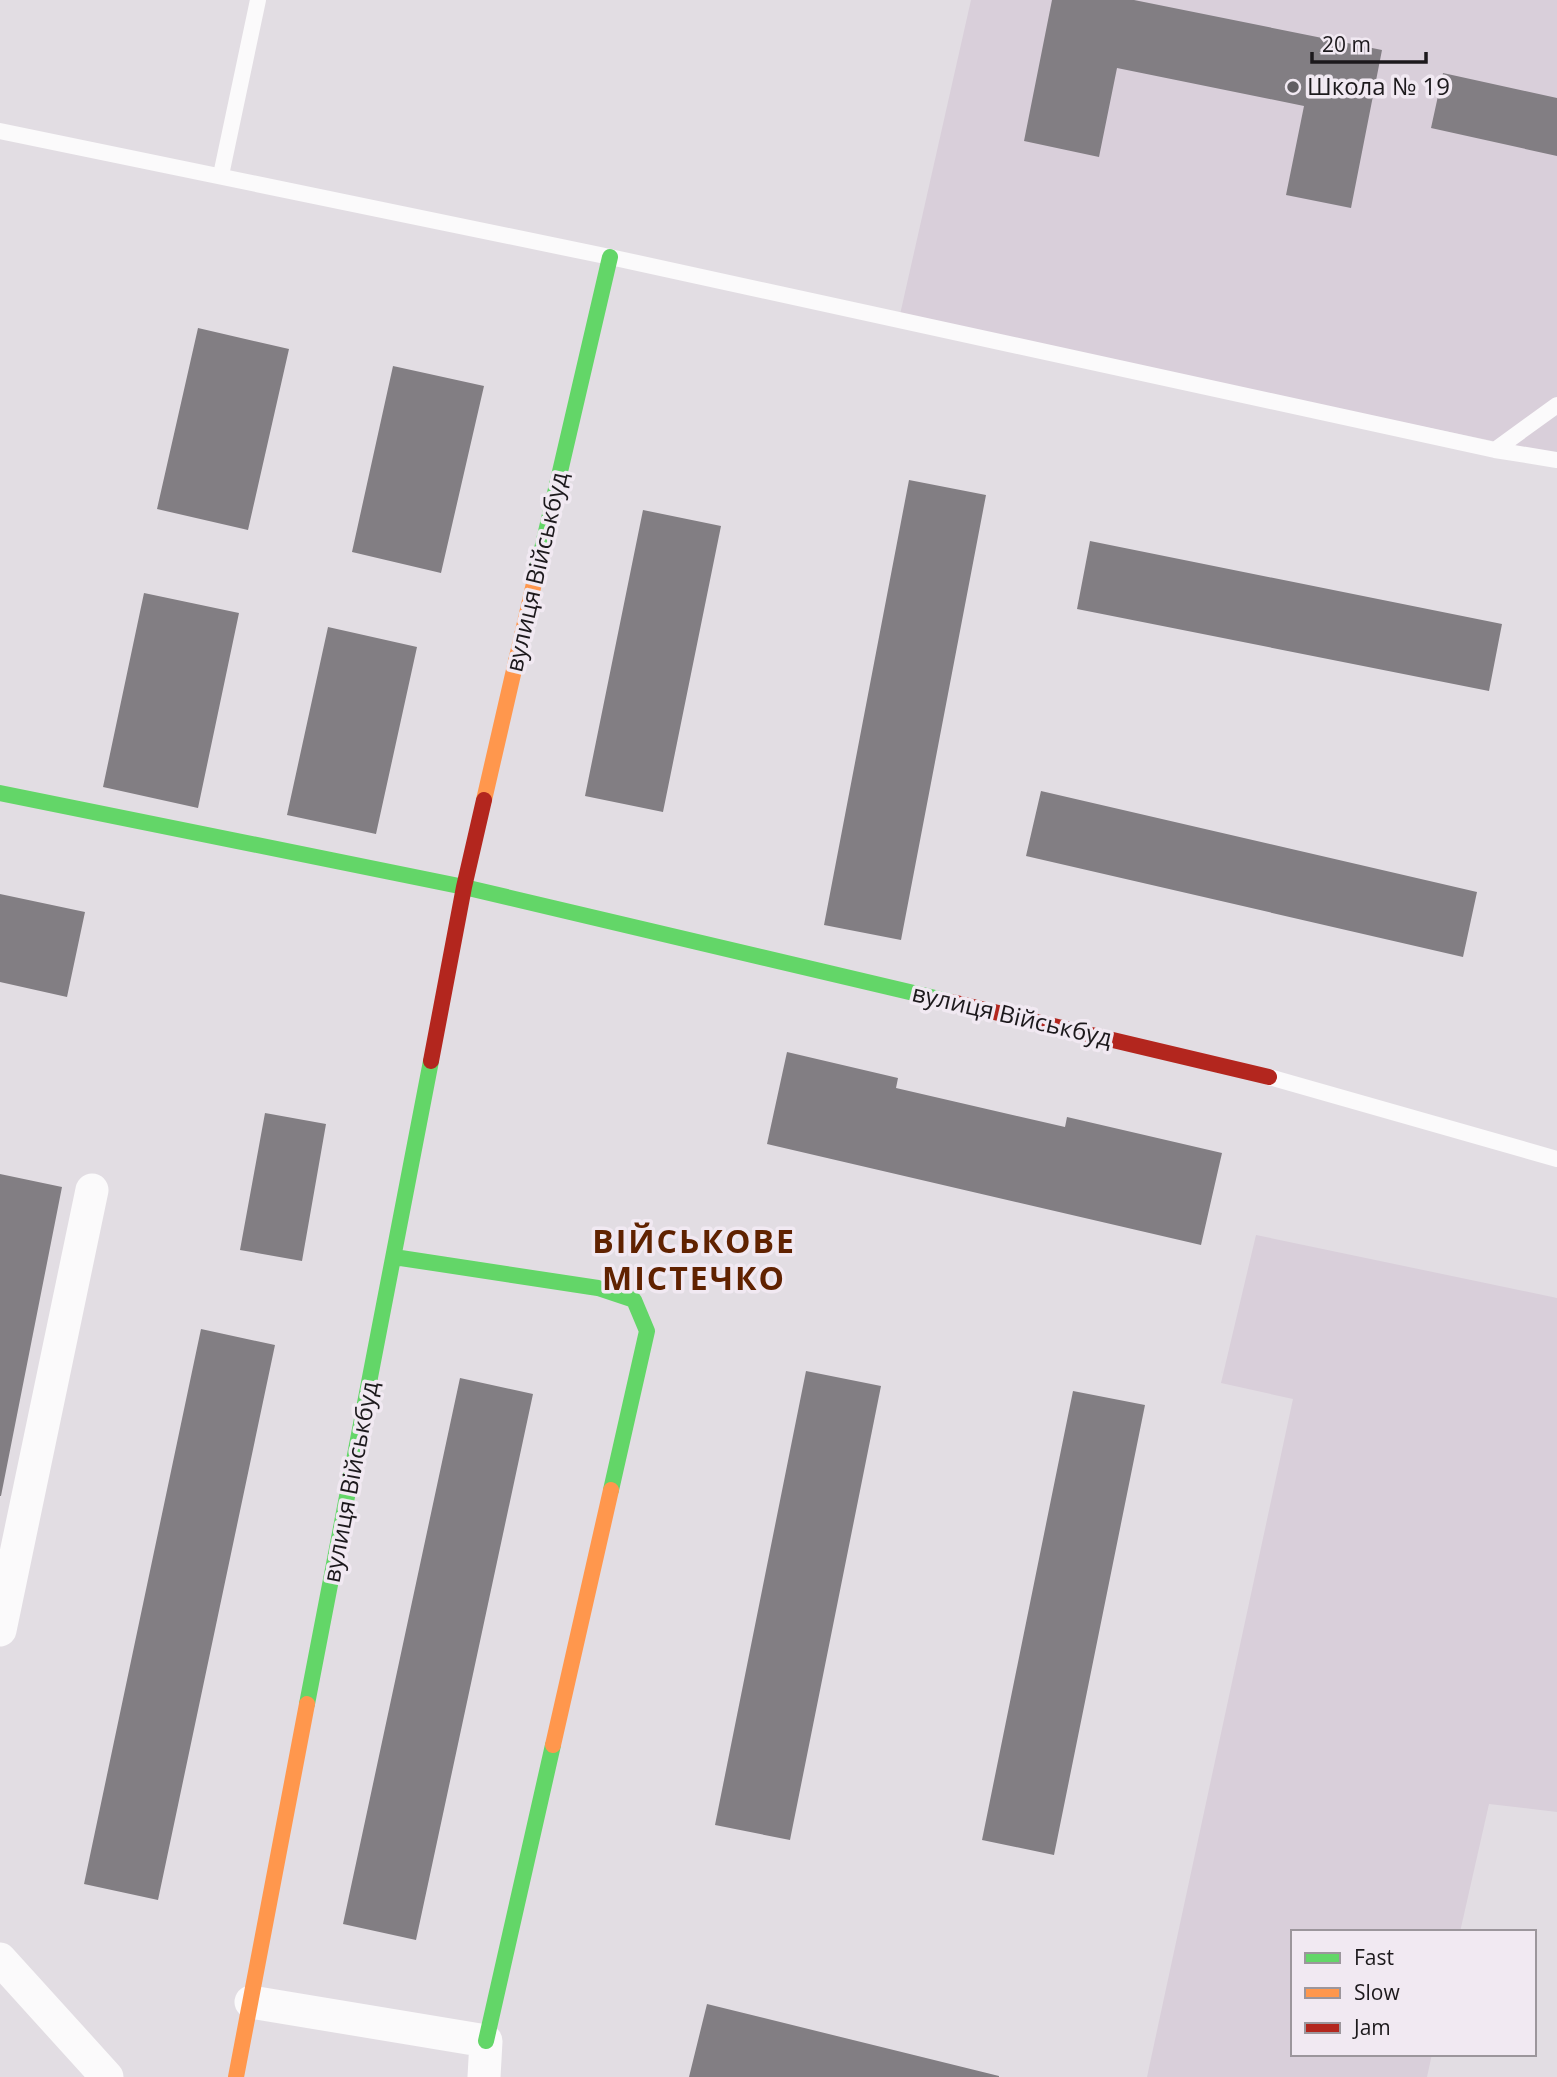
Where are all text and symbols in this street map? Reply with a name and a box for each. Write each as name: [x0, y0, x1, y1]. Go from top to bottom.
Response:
scale bar: [1312, 21, 1426, 65]
text: 20 m: [1322, 30, 1371, 58]
place label: Школа № 19: [1307, 69, 1450, 102]
marker: Школа № 19: [1285, 79, 1301, 95]
street label: вулиця Військбуд: [496, 468, 575, 675]
street label: вулиця Військбуд: [909, 975, 1116, 1054]
district label: ВІЙСЬКОВЕ МІСТЕЧКО: [592, 1219, 796, 1299]
street label: вулиця Військбуд: [314, 1378, 385, 1585]
legend: [1291, 1930, 1536, 2056]
text: Fast: [1354, 1943, 1394, 1971]
text: Slow: [1354, 1978, 1400, 2006]
text: Jam: [1352, 2013, 1391, 2041]

